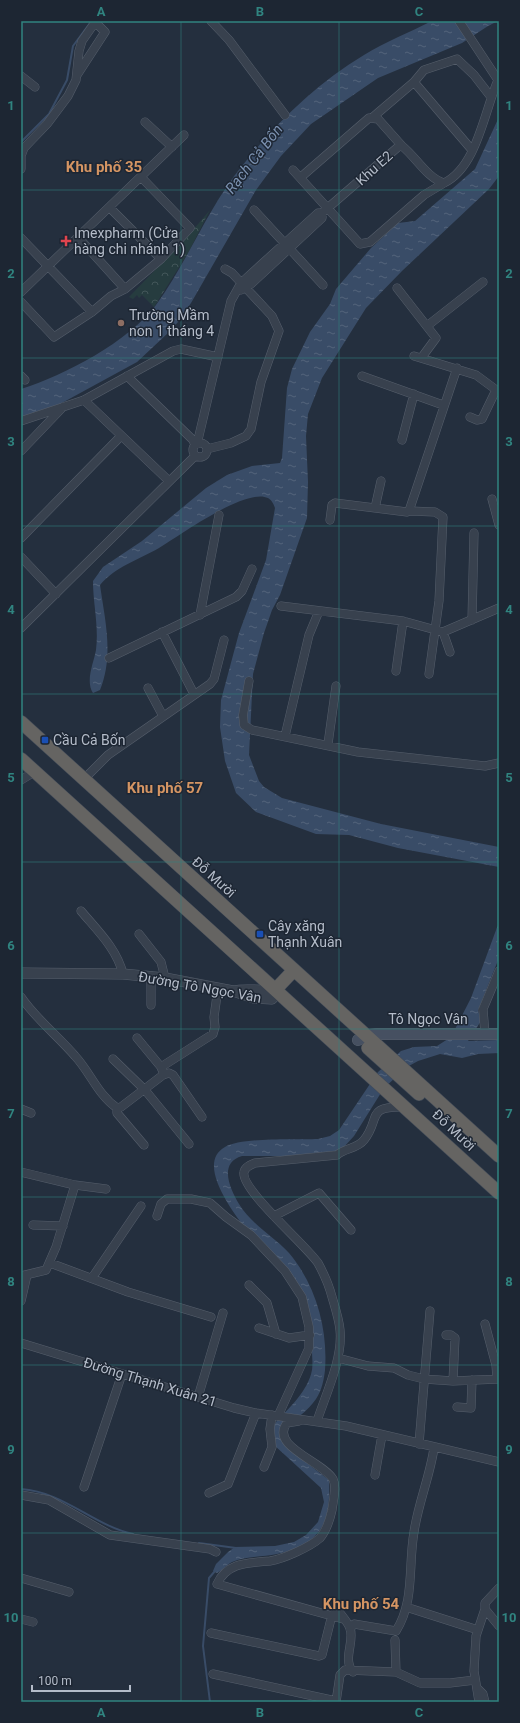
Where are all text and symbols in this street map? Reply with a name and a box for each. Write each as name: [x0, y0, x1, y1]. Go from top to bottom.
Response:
text: A: [97, 4, 106, 19]
text: B: [256, 4, 264, 19]
text: C: [415, 4, 424, 19]
text: 1: [7, 98, 15, 113]
text: 1: [505, 98, 513, 113]
water label: Rạch Cả Bốn: [221, 121, 287, 197]
street label: Khu E2: [352, 147, 396, 189]
district label: Khu phố 35: [66, 158, 142, 176]
place label: Imexpharm (Cửa hàng chi nhánh 1): [74, 225, 185, 258]
marker: Imexpharm (Cửa hàng chi nhánh 1): [61, 236, 71, 246]
text: 2: [7, 266, 15, 281]
text: 2: [505, 266, 513, 281]
place label: Trường Mầm non 1 tháng 4: [129, 307, 214, 339]
marker: Trường Mầm non 1 tháng 4: [116, 318, 126, 328]
text: 3: [7, 434, 15, 449]
text: 3: [505, 434, 513, 449]
text: 4: [7, 602, 15, 617]
text: 4: [505, 602, 513, 617]
place label: Cầu Cả Bốn: [53, 732, 126, 748]
marker: Cầu Cả Bốn: [40, 735, 50, 745]
text: 5: [7, 770, 15, 785]
text: 5: [505, 770, 513, 785]
district label: Khu phố 57: [127, 779, 203, 797]
street label: Đỗ Mười: [189, 853, 239, 901]
place label: Cây xăng Thạnh Xuân: [268, 918, 342, 950]
marker: Cây xăng Thạnh Xuân: [255, 929, 265, 939]
text: 6: [7, 938, 15, 953]
text: 6: [505, 938, 513, 953]
street label: Đường Tô Ngọc Vân: [137, 968, 263, 1006]
street label: Tô Ngọc Vân: [388, 1011, 468, 1027]
text: 7: [7, 1106, 15, 1121]
street label: Đỗ Mười: [429, 1106, 479, 1154]
text: 7: [505, 1106, 513, 1121]
text: 8: [7, 1274, 15, 1289]
text: 8: [505, 1274, 513, 1289]
street label: Đường Thạnh Xuân 21: [82, 1354, 218, 1410]
text: 9: [7, 1442, 15, 1457]
text: 9: [505, 1442, 513, 1457]
district label: Khu phố 54: [323, 1595, 400, 1613]
text: 10: [4, 1610, 18, 1625]
text: 10: [502, 1610, 516, 1625]
scale bar: [32, 1667, 130, 1693]
text: 100 m: [38, 1674, 72, 1688]
text: A: [97, 1705, 106, 1720]
text: B: [256, 1705, 264, 1720]
text: C: [415, 1705, 424, 1720]

